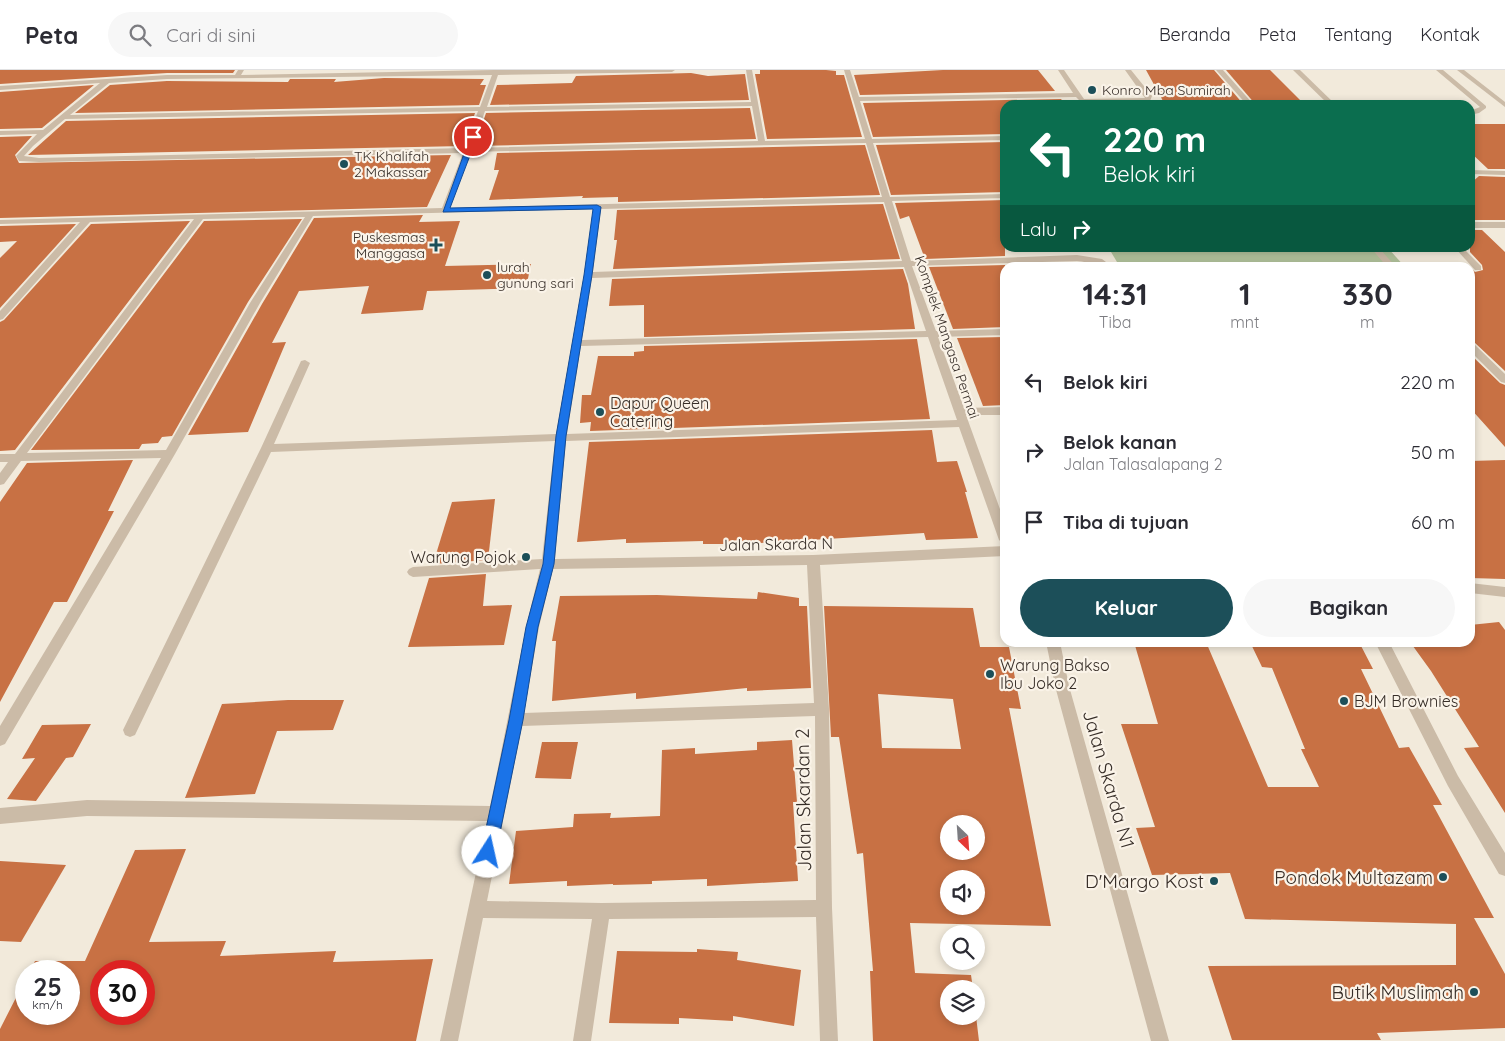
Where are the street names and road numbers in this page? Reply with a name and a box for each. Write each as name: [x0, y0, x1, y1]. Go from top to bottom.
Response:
street label: Komplek Mangasa Permai: [911, 253, 983, 421]
street label: Jalan Skarda N: [719, 533, 833, 555]
street label: Jalan Skarda N1: [1078, 707, 1140, 851]
street label: Jalan Skardan 2: [790, 728, 816, 872]

